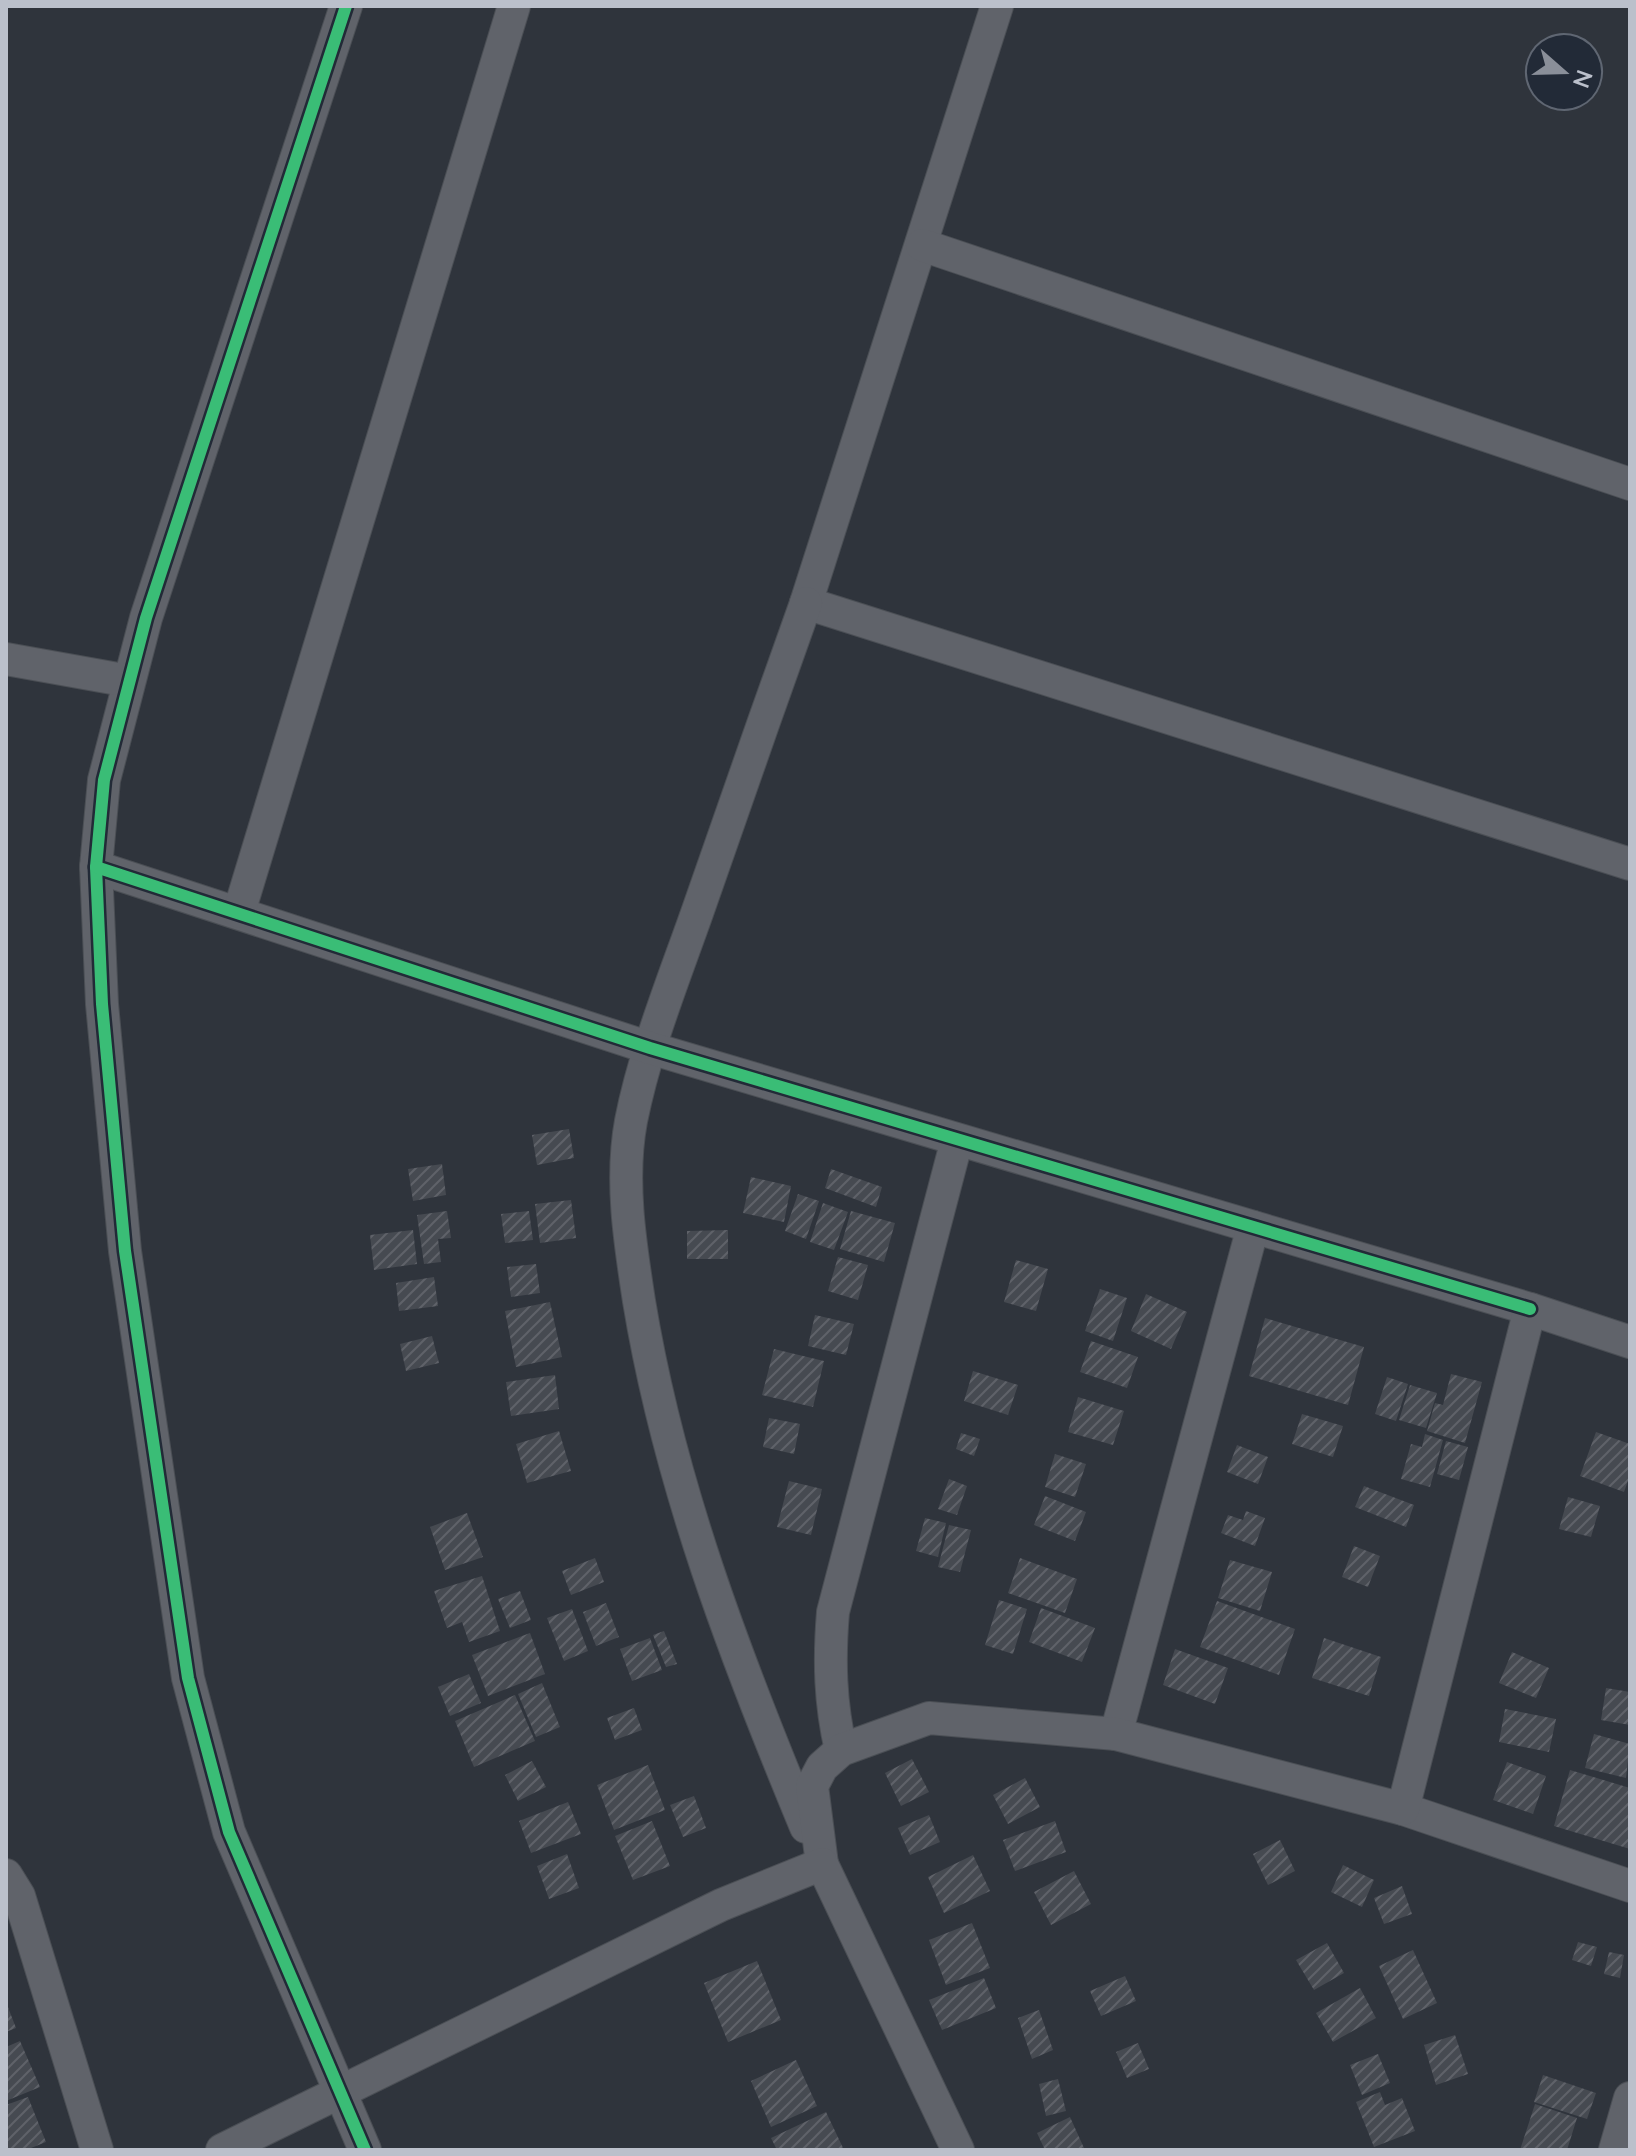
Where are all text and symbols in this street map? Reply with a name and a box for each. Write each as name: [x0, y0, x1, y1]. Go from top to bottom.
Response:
north arrow: [1524, 32, 1604, 112]
text: N: [1568, 66, 1599, 92]

